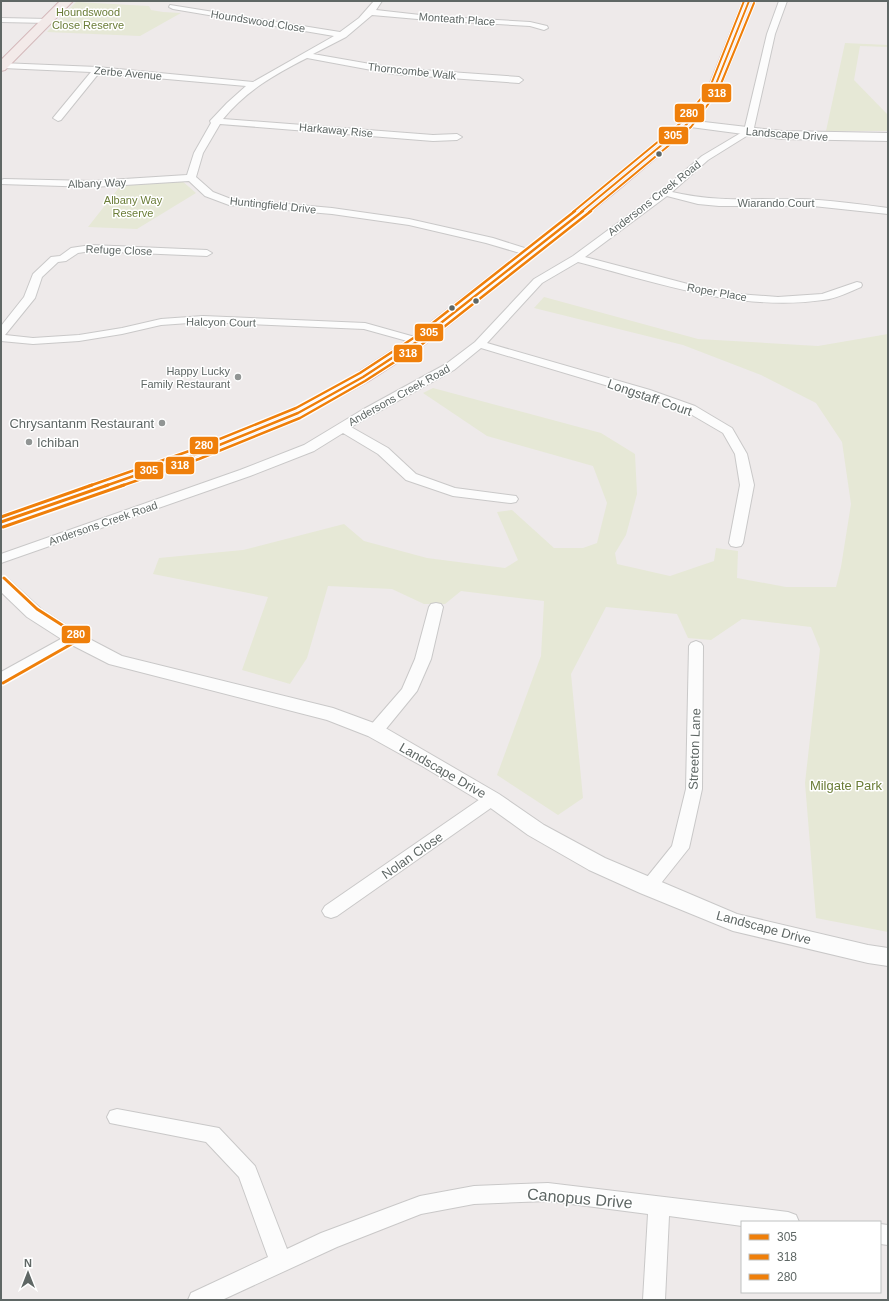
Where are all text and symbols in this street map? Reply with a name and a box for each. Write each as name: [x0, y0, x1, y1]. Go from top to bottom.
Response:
park label: Houndswood Close Reserve: [52, 6, 124, 31]
street label: Houndswood Close: [210, 8, 306, 34]
street label: Monteath Place: [418, 10, 496, 28]
street label: Thorncombe Walk: [367, 60, 457, 82]
street label: Zerbe Avenue: [93, 64, 163, 82]
line badge: 318: [701, 83, 732, 103]
text: 318: [708, 87, 726, 99]
line badge: 280: [674, 103, 705, 123]
text: 280: [680, 107, 698, 119]
street label: Harkaway Rise: [299, 121, 373, 139]
street label: Landscape Drive: [745, 125, 829, 143]
line badge: 305: [658, 126, 689, 145]
text: 305: [664, 129, 682, 141]
unlabelled marker: [654, 149, 664, 159]
street label: Andersons Creek Road: [605, 158, 703, 238]
street label: Albany Way: [68, 176, 127, 190]
park label: Albany Way Reserve: [104, 194, 163, 219]
street label: Huntingfield Drive: [229, 194, 317, 216]
street label: Wiarando Court: [737, 197, 815, 209]
street label: Refuge Close: [85, 243, 153, 257]
street label: Roper Place: [686, 281, 748, 303]
unlabelled marker: [471, 296, 481, 306]
unlabelled marker: [447, 303, 457, 313]
street label: Halcyon Court: [186, 315, 256, 329]
line badge: 305: [414, 323, 444, 342]
text: 305: [420, 326, 438, 338]
line badge: 318: [393, 344, 423, 363]
text: 318: [399, 347, 417, 359]
street label: Andersons Creek Road: [346, 362, 452, 428]
place label: Happy Lucky Family Restaurant: [141, 365, 230, 390]
marker: Happy Lucky Family Restaurant: [233, 372, 243, 382]
street label: Longstaff Court: [605, 376, 695, 419]
place label: Chrysantanm Restaurant: [9, 416, 154, 431]
marker: Chrysantanm Restaurant: [157, 418, 167, 428]
place label: Ichiban: [37, 435, 79, 450]
line badge: 280: [189, 436, 219, 455]
marker: Ichiban: [24, 437, 34, 447]
text: 280: [195, 439, 213, 451]
line badge: 318: [165, 456, 195, 475]
text: 318: [171, 459, 189, 471]
line badge: 305: [134, 461, 164, 480]
text: 305: [140, 464, 158, 476]
street label: Andersons Creek Road: [47, 499, 159, 547]
line badge: 280: [61, 625, 91, 644]
text: 280: [67, 628, 85, 640]
street label: Streeton Lane: [686, 708, 703, 790]
street label: Landscape Drive: [397, 740, 489, 801]
park label: Milgate Park: [810, 778, 883, 793]
street label: Nolan Close: [379, 829, 446, 882]
street label: Landscape Drive: [715, 908, 813, 947]
street label: Canopus Drive: [527, 1185, 634, 1212]
legend: [741, 1221, 881, 1293]
text: 305: [777, 1230, 797, 1244]
text: 318: [777, 1250, 797, 1264]
north arrow: [8, 1253, 48, 1293]
text: N: [24, 1257, 32, 1269]
text: 280: [777, 1270, 797, 1284]

